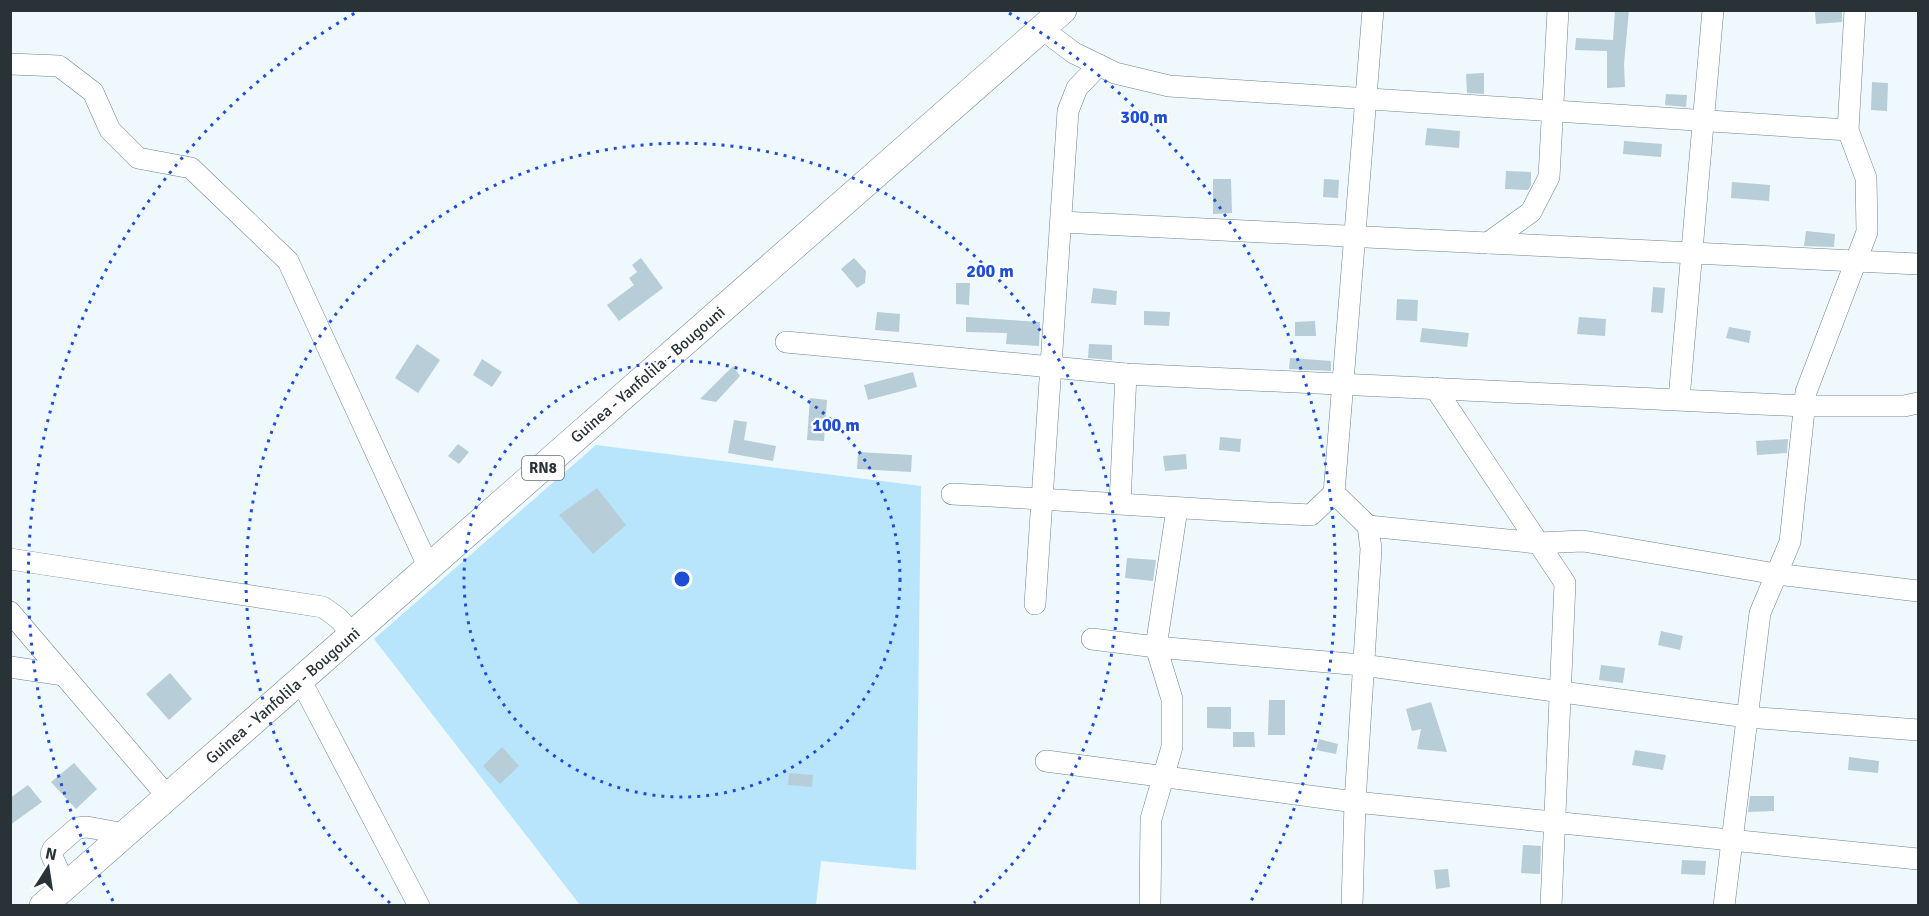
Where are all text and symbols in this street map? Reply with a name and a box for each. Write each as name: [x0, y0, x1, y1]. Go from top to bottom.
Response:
text: 300 m: [1120, 106, 1168, 128]
text: 200 m: [966, 260, 1014, 282]
street label: Guinea - Yanfolila - Bougouni: [567, 302, 729, 448]
text: 100 m: [812, 414, 860, 436]
road number: RN8: [522, 456, 564, 480]
centre of rings: [672, 569, 692, 589]
street label: Guinea - Yanfolila - Bougouni: [202, 623, 364, 769]
north arrow: [18, 838, 78, 898]
text: N: [43, 843, 58, 865]

